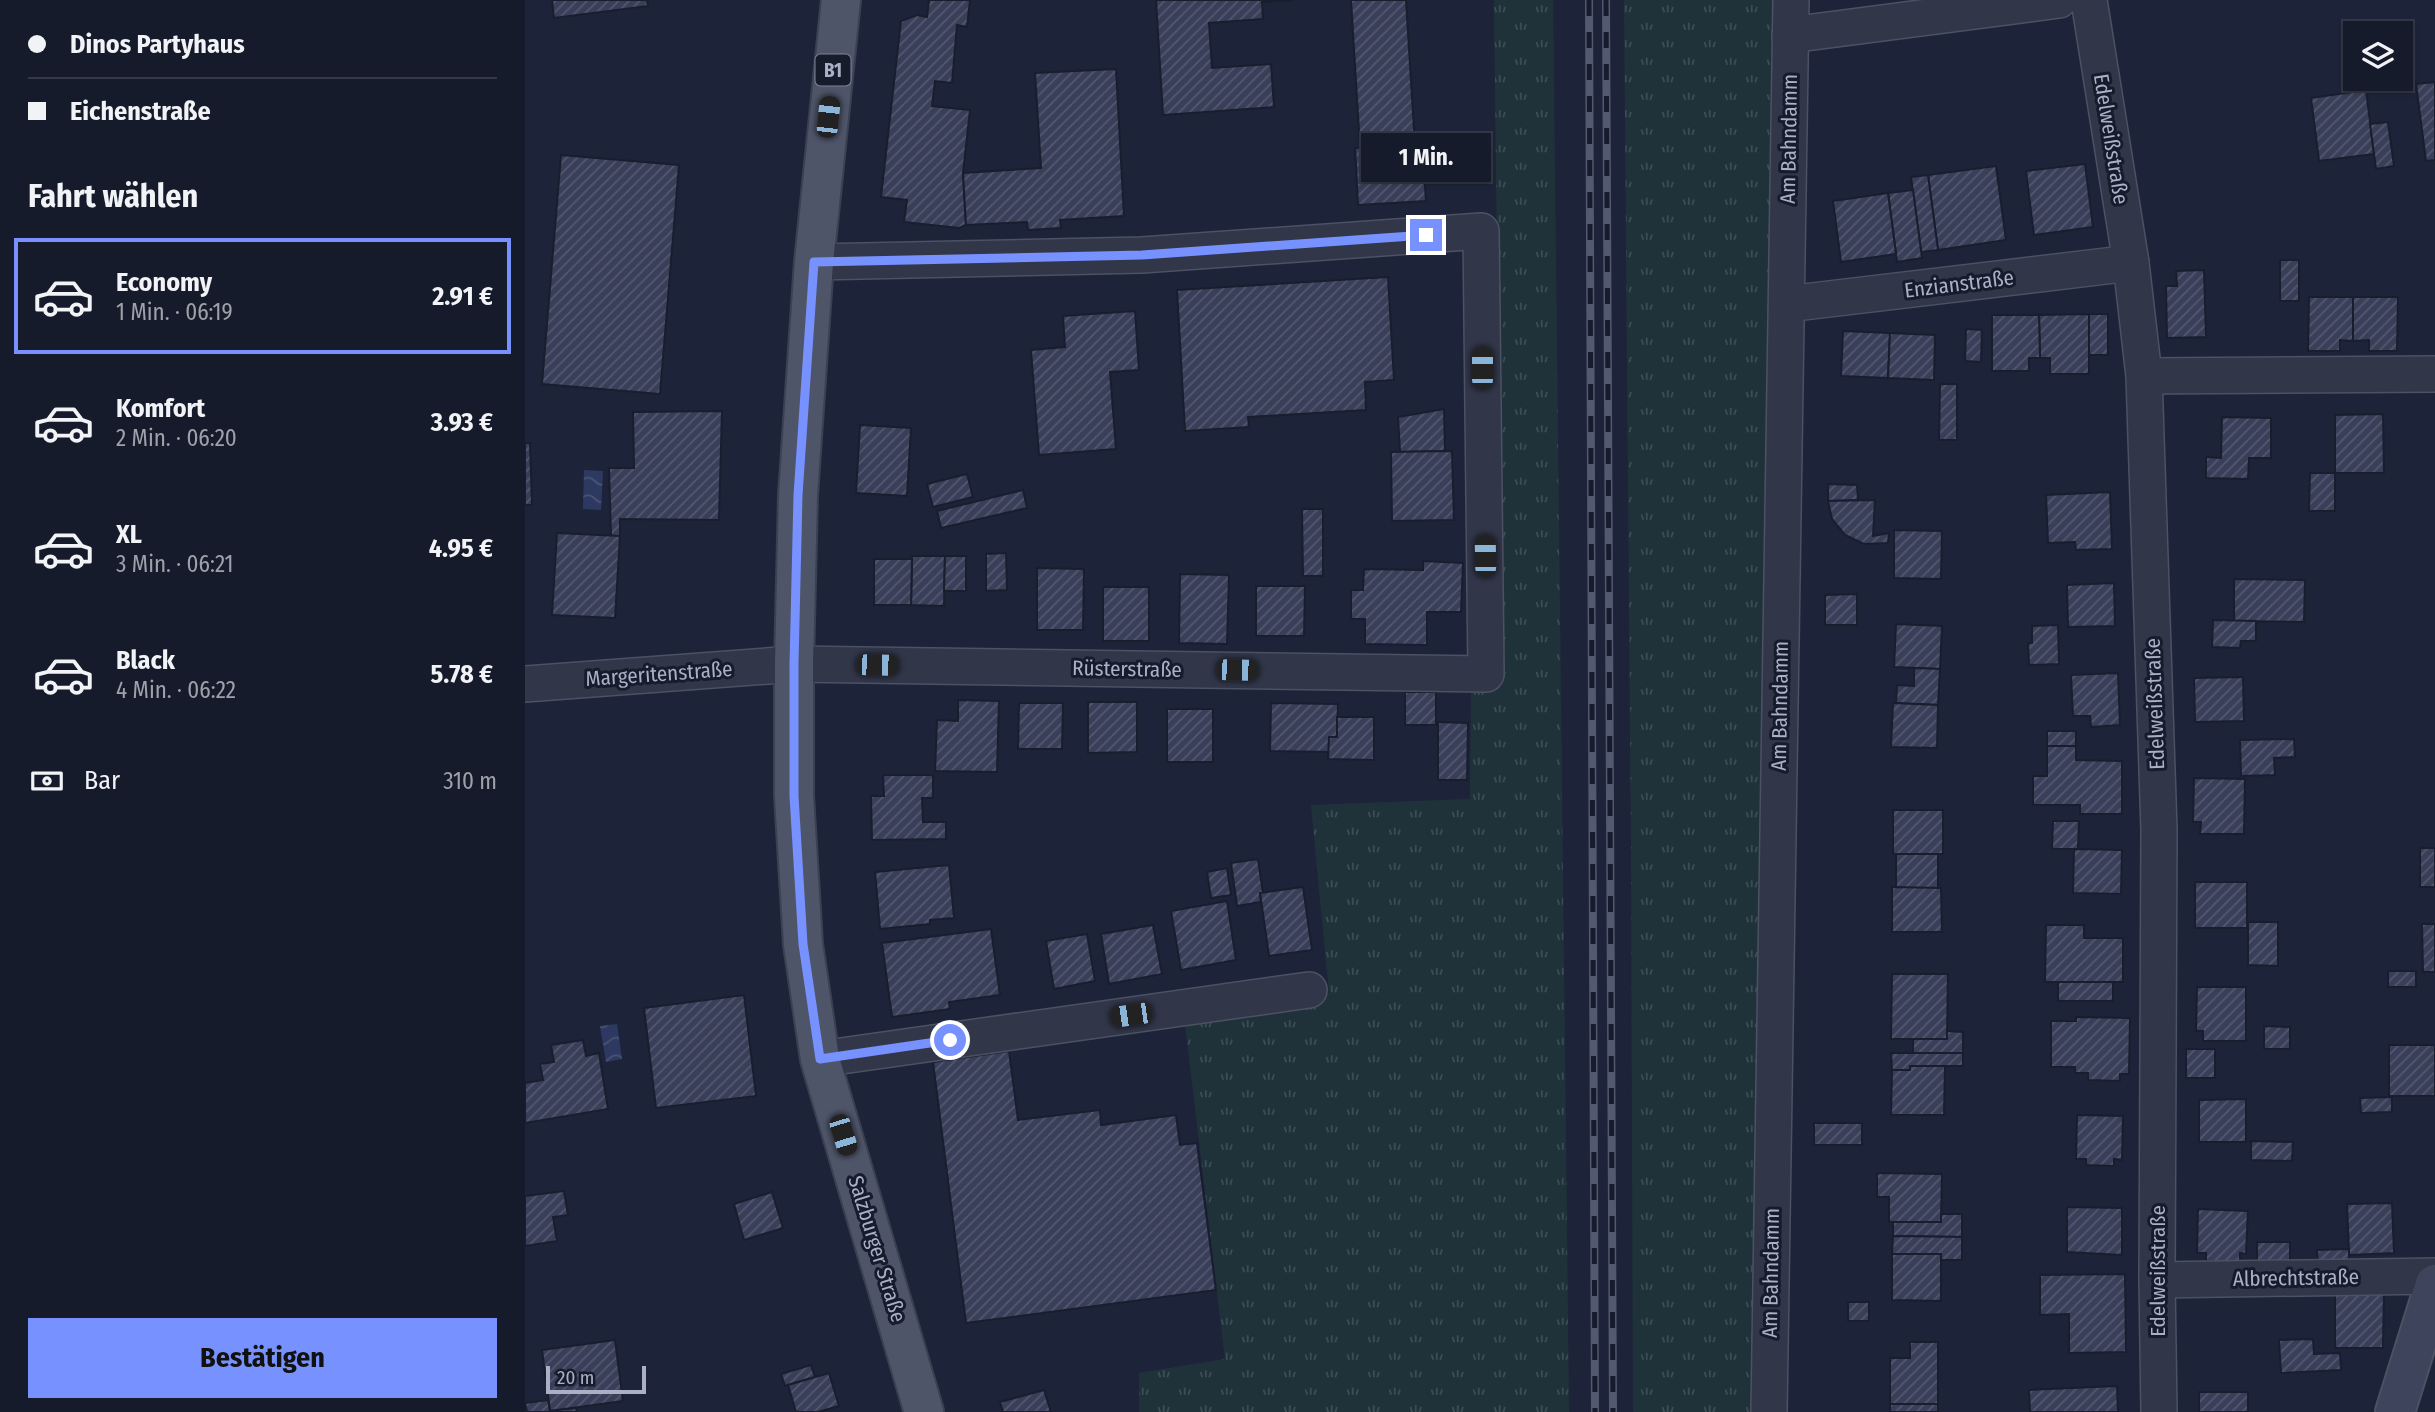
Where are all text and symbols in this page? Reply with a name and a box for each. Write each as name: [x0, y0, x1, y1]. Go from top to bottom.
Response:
map controls: [2343, 21, 2413, 91]
button: layers: [2343, 21, 2413, 91]
text: Dinos Partyhaus: [70, 29, 245, 60]
road number: B1: [815, 54, 851, 86]
street label: Edelweißstraße: [2088, 72, 2134, 206]
street label: Am Bahndamm: [1775, 74, 1803, 204]
car: [816, 95, 841, 139]
text: Eichenstraße: [70, 96, 211, 127]
callout: 1 Min.: [1361, 134, 1491, 182]
text: 1 Min.: [1399, 143, 1453, 171]
text: Fahrt wählen: [28, 177, 198, 215]
route end: [1410, 219, 1442, 251]
street label: Enzianstraße: [1903, 264, 2015, 304]
icon: car: [32, 265, 95, 328]
text: Economy: [116, 267, 212, 298]
text: 2.91 €: [432, 281, 493, 312]
text: 1 Min. · 06:19: [116, 298, 233, 326]
car: [1472, 347, 1493, 389]
icon: car: [32, 391, 95, 454]
text: Komfort: [116, 393, 205, 424]
text: 3.93 €: [431, 407, 493, 438]
text: 2 Min. · 06:20: [116, 424, 237, 452]
icon: car: [32, 517, 95, 580]
text: XL: [116, 519, 142, 550]
text: 4.95 €: [429, 533, 493, 564]
car: [1475, 535, 1496, 577]
text: 3 Min. · 06:21: [116, 550, 233, 578]
street label: Edelweißstraße: [2140, 638, 2170, 770]
street label: Am Bahndamm: [1766, 641, 1794, 771]
icon: car: [32, 643, 95, 706]
text: Black: [116, 645, 175, 676]
car: [856, 654, 899, 676]
street label: Rüsterstraße: [1072, 655, 1182, 683]
street label: Margeritenstraße: [585, 656, 733, 692]
text: 5.78 €: [431, 659, 493, 690]
car: [1216, 659, 1259, 681]
text: 4 Min. · 06:22: [116, 676, 236, 704]
icon: cash: [28, 762, 66, 800]
text: Bar: [84, 765, 120, 796]
text: 310 m: [443, 767, 497, 795]
car: [1109, 1002, 1154, 1028]
route start: [934, 1024, 966, 1056]
car: [827, 1112, 860, 1158]
street label: Salzburger Straße: [842, 1173, 912, 1325]
street label: Edelweißstraße: [2145, 1205, 2171, 1337]
street label: Am Bahndamm: [1757, 1208, 1785, 1338]
street label: Albrechtstraße: [2233, 1264, 2359, 1292]
button: Bestätigen: [28, 1318, 497, 1398]
scale bar: [546, 1363, 646, 1395]
text: 20 m: [557, 1366, 594, 1389]

